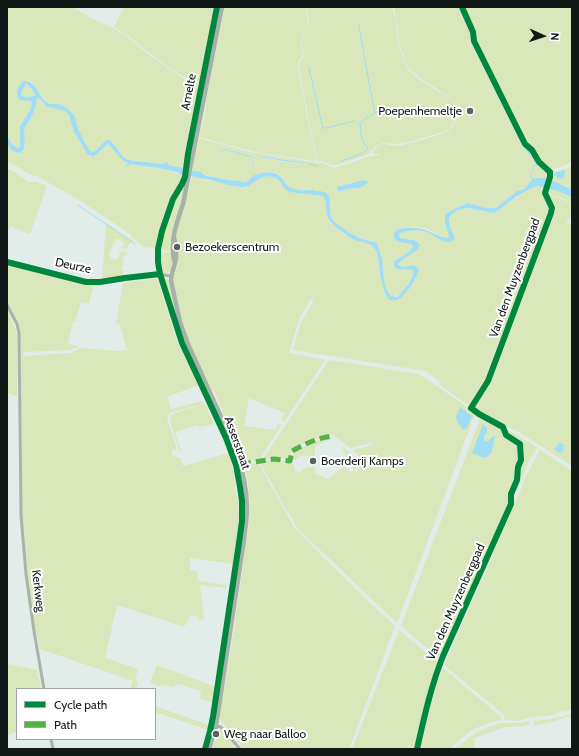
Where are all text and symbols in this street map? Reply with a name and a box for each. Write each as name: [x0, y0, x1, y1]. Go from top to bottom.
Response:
north arrow: [523, 16, 563, 56]
text: N: [548, 32, 562, 41]
street label: Amelte: [178, 72, 200, 112]
place label: Poepenhemeltje: [378, 104, 462, 118]
marker: Poepenhemeltje: [465, 106, 475, 116]
street label: Van den Muyzenbergpad: [487, 216, 543, 340]
place label: Bezoekerscentrum: [185, 240, 279, 254]
marker: Bezoekerscentrum: [172, 242, 182, 252]
street label: Deurze: [54, 255, 92, 277]
street label: Asserstraat: [221, 414, 253, 472]
place label: Boerderij Kamps: [321, 454, 404, 468]
marker: Boerderij Kamps: [308, 456, 318, 466]
street label: Van den Muyzenbergpad: [424, 541, 488, 663]
street label: Kerkweg: [28, 569, 48, 613]
legend: [16, 688, 156, 740]
text: Cycle path: [54, 697, 107, 712]
text: Path: [54, 717, 77, 732]
place label: Weg naar Balloo: [224, 727, 306, 741]
marker: Weg naar Balloo: [211, 729, 221, 739]

